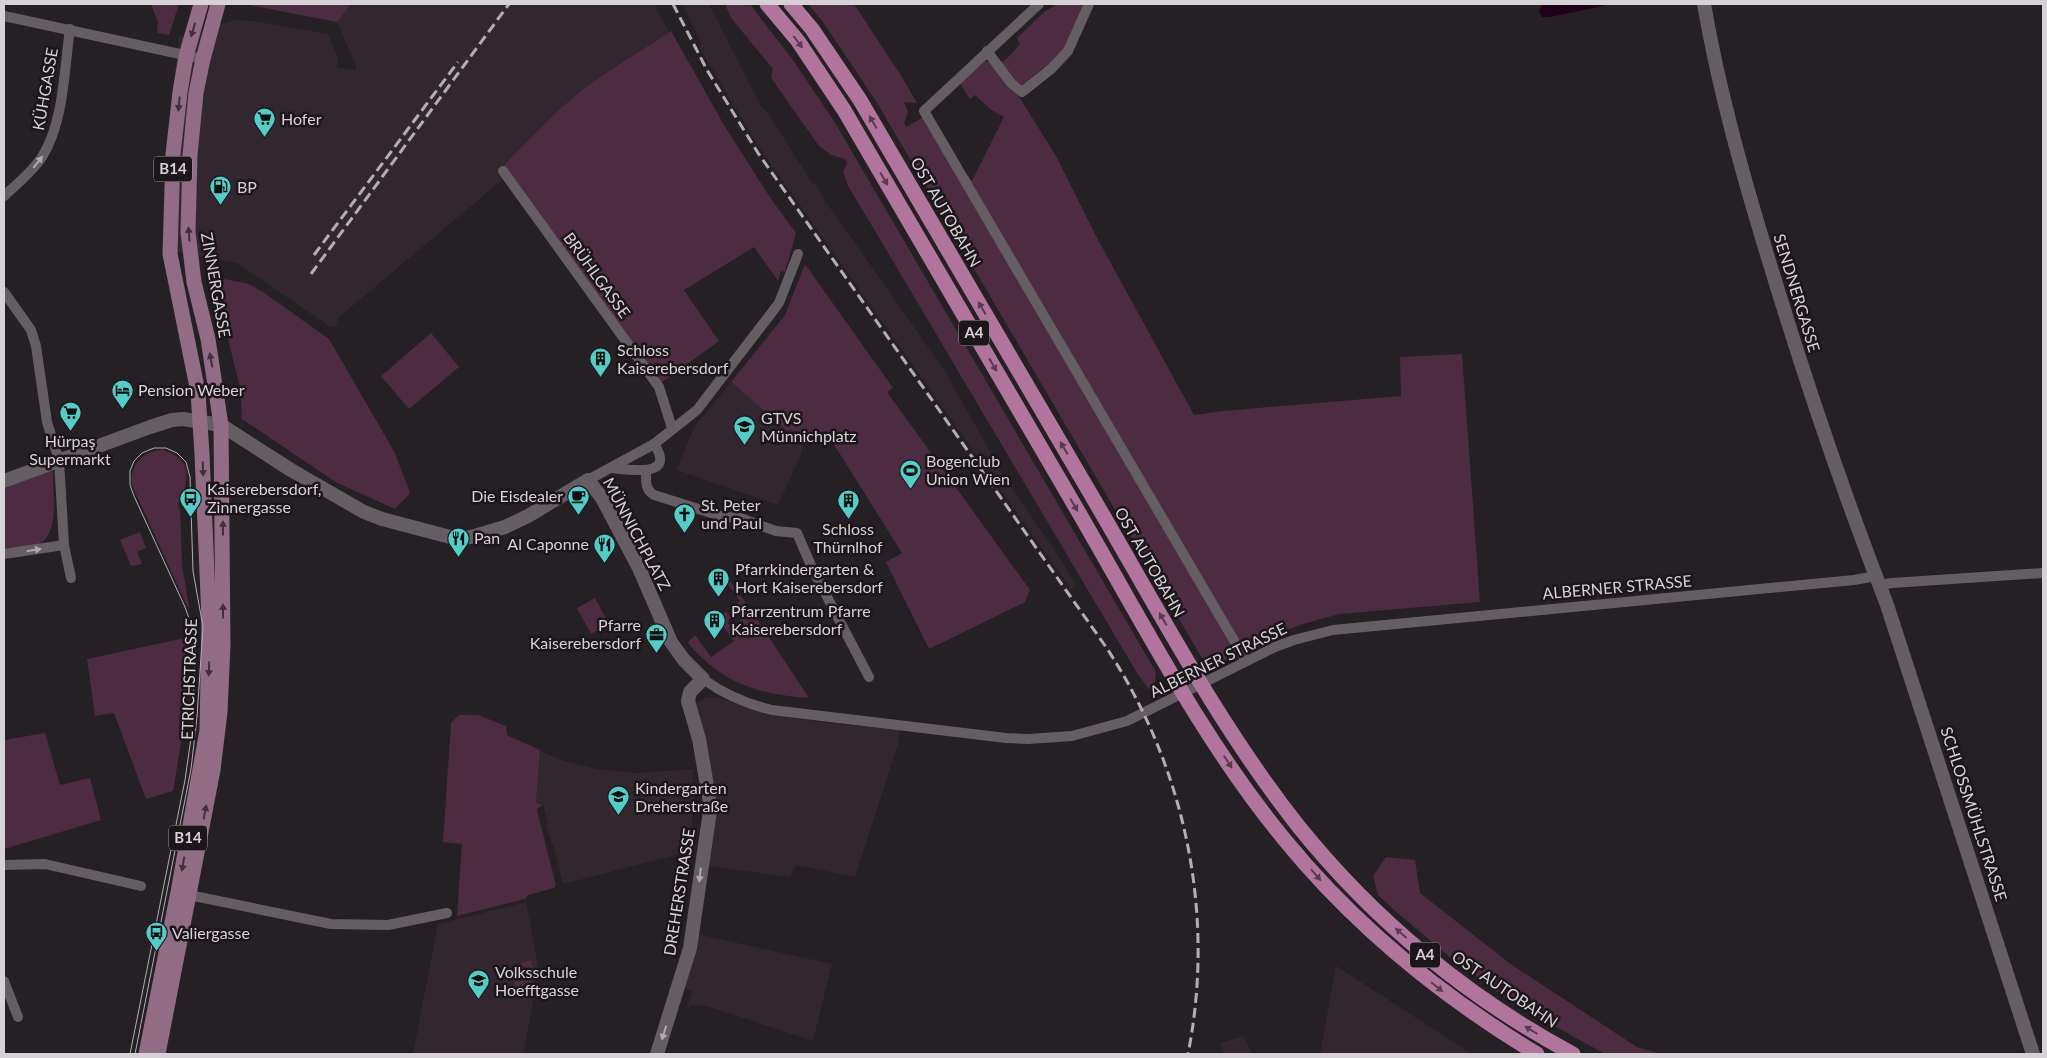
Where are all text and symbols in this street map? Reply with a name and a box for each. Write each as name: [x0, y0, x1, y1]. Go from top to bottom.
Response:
one-way arrow: [189, 22, 197, 37]
one-way arrow: [793, 35, 803, 49]
street label: KÜHGASSE: [28, 46, 61, 132]
one-way arrow: [175, 96, 183, 112]
supermarket icon: Hofer: [253, 107, 277, 138]
place label: Hofer: [281, 109, 322, 128]
one-way arrow: [869, 116, 878, 129]
street label: OST AUTOBAHN: [907, 154, 986, 270]
one-way arrow: [33, 155, 43, 169]
road number: B14: [154, 156, 192, 182]
one-way arrow: [880, 172, 889, 185]
fuel station icon: BP: [209, 175, 233, 206]
place label: BP: [237, 177, 257, 196]
one-way arrow: [184, 226, 192, 242]
street label: BRÜHLGASSE: [560, 228, 635, 321]
street label: ZINNERGASSE: [198, 231, 235, 339]
street label: SENDNERGASSE: [1770, 231, 1825, 354]
one-way arrow: [977, 301, 986, 314]
road number: A4: [959, 320, 989, 346]
place label: Schloss Kaiserebersdorf: [617, 340, 729, 377]
building icon: Schloss Kaiserebersdorf: [589, 347, 613, 378]
one-way arrow: [207, 351, 215, 367]
one-way arrow: [988, 358, 997, 371]
hotel icon: Pension Weber: [110, 378, 134, 409]
place label: Pension Weber: [138, 380, 245, 399]
supermarket icon: Hürpaş Supermarkt: [58, 400, 82, 431]
place label: GTVS Münnichplatz: [761, 408, 856, 445]
school or university icon: GTVS Münnichplatz: [733, 415, 757, 446]
place label: Hürpaş Supermarkt: [29, 431, 111, 468]
one-way arrow: [1059, 442, 1068, 455]
place label: Bogenclub Union Wien: [926, 451, 1010, 488]
sports icon: Bogenclub Union Wien: [898, 458, 922, 489]
one-way arrow: [199, 461, 207, 477]
street label: MÜNNICHPLATZ: [600, 474, 675, 594]
place label: Kaiserebersdorf, Zinnergasse: [207, 479, 321, 516]
cafe icon: Die Eisdealer: [567, 484, 591, 515]
bus stop icon: Kaiserebersdorf, Zinnergasse: [179, 486, 203, 517]
place label: Die Eisdealer: [471, 486, 563, 505]
building icon: Schloss Thürnlhof: [836, 488, 860, 519]
place label: St. Peter und Paul: [701, 495, 762, 532]
one-way arrow: [1070, 499, 1079, 512]
church icon: St. Peter und Paul: [673, 502, 697, 533]
street label: OST AUTOBAHN: [1111, 504, 1190, 620]
place label: Schloss Thürnlhof: [813, 519, 883, 556]
one-way arrow: [219, 520, 227, 536]
restaurant icon: Pan: [446, 526, 470, 557]
place label: Pan: [474, 528, 500, 547]
restaurant icon: Al Caponne: [593, 532, 617, 563]
place label: Al Caponne: [507, 534, 589, 553]
one-way arrow: [26, 545, 42, 553]
place label: Pfarrkindergarten & Hort Kaiserebersdorf: [735, 559, 883, 596]
building icon: Pfarrkindergarten & Hort Kaiserebersdorf: [707, 566, 731, 597]
street label: ALBERNER STRASSE: [1541, 571, 1692, 602]
place label: Pfarrzentrum Pfarre Kaiserebersdorf: [731, 601, 871, 638]
one-way arrow: [219, 602, 227, 618]
building icon: Pfarrzentrum Pfarre Kaiserebersdorf: [703, 608, 727, 639]
one-way arrow: [1159, 612, 1168, 625]
place label: Pfarre Kaiserebersdorf: [530, 615, 641, 652]
street label: ETRICHSTRASSE: [177, 618, 200, 740]
street label: ALBERNER STRASSE: [1146, 618, 1289, 701]
office icon: Pfarre Kaiserebersdorf: [645, 622, 669, 653]
one-way arrow: [205, 661, 213, 677]
street label: SCHLOSSMÜHLSTRASSE: [1937, 724, 2012, 903]
one-way arrow: [1223, 755, 1233, 769]
place label: Kindergarten Dreherstraße: [635, 778, 728, 815]
school or university icon: Kindergarten Dreherstraße: [607, 785, 631, 816]
one-way arrow: [201, 805, 209, 820]
road number: B14: [169, 826, 207, 850]
street label: DREHERSTRASSE: [659, 827, 698, 957]
one-way arrow: [179, 857, 187, 873]
one-way arrow: [696, 868, 704, 884]
one-way arrow: [1310, 869, 1322, 881]
bus stop icon: Valiergasse: [144, 921, 168, 952]
place label: Valiergasse: [172, 923, 250, 942]
one-way arrow: [1394, 928, 1407, 939]
road number: A4: [1410, 942, 1440, 968]
street label: OST AUTOBAHN: [1449, 946, 1562, 1031]
place label: Volksschule Hoefftgasse: [495, 962, 579, 999]
school or university icon: Volksschule Hoefftgasse: [467, 969, 491, 1000]
one-way arrow: [1430, 982, 1443, 993]
one-way arrow: [659, 1026, 667, 1041]
one-way arrow: [1524, 1026, 1537, 1035]

